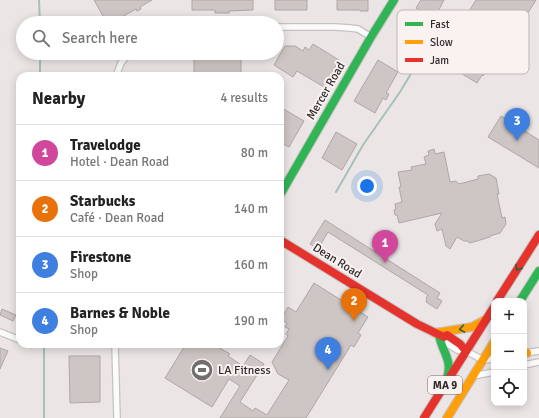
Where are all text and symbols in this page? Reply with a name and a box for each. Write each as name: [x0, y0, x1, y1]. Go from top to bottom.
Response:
legend: [397, 10, 529, 74]
search box: [16, 16, 284, 60]
text: Fast: [430, 18, 450, 31]
icon: search: [30, 27, 52, 49]
text: Search here: [62, 29, 138, 47]
text: Slow: [430, 36, 453, 49]
text: Jam: [430, 54, 449, 67]
street label: Mercer Road: [303, 59, 349, 123]
text: Nearby: [32, 88, 85, 109]
text: 4 results: [220, 90, 268, 106]
pin: 3: [504, 108, 530, 141]
text: Travelodge: [70, 136, 141, 154]
text: 1: [41, 145, 49, 161]
text: 80 m: [241, 145, 268, 161]
text: Hotel · Dean Road: [70, 154, 169, 170]
your location: [357, 176, 377, 196]
text: Starbucks: [70, 192, 135, 210]
text: 2: [41, 201, 49, 217]
text: 140 m: [234, 201, 268, 217]
text: Café · Dean Road: [70, 210, 164, 226]
pin: 1: [372, 230, 398, 263]
street label: Dean Road: [310, 240, 364, 282]
text: Firestone: [70, 248, 131, 266]
text: 3: [41, 257, 49, 273]
text: 160 m: [234, 257, 268, 273]
one-way arrow: [516, 264, 523, 271]
text: Shop: [70, 266, 98, 282]
pin: 2: [341, 288, 367, 321]
map controls: [491, 298, 527, 406]
button: +: [491, 298, 527, 334]
text: Barnes & Noble: [70, 304, 170, 322]
text: 4: [41, 313, 49, 329]
text: 190 m: [234, 313, 268, 329]
text: Shop: [70, 322, 98, 338]
one-way arrow: [459, 324, 465, 332]
button: −: [491, 334, 527, 370]
pin: 4: [315, 337, 341, 370]
sports icon: LA Fitness: [189, 357, 215, 383]
place label: LA Fitness: [218, 363, 271, 378]
button: locate: [491, 370, 527, 406]
road number: MA 9: [428, 376, 462, 394]

